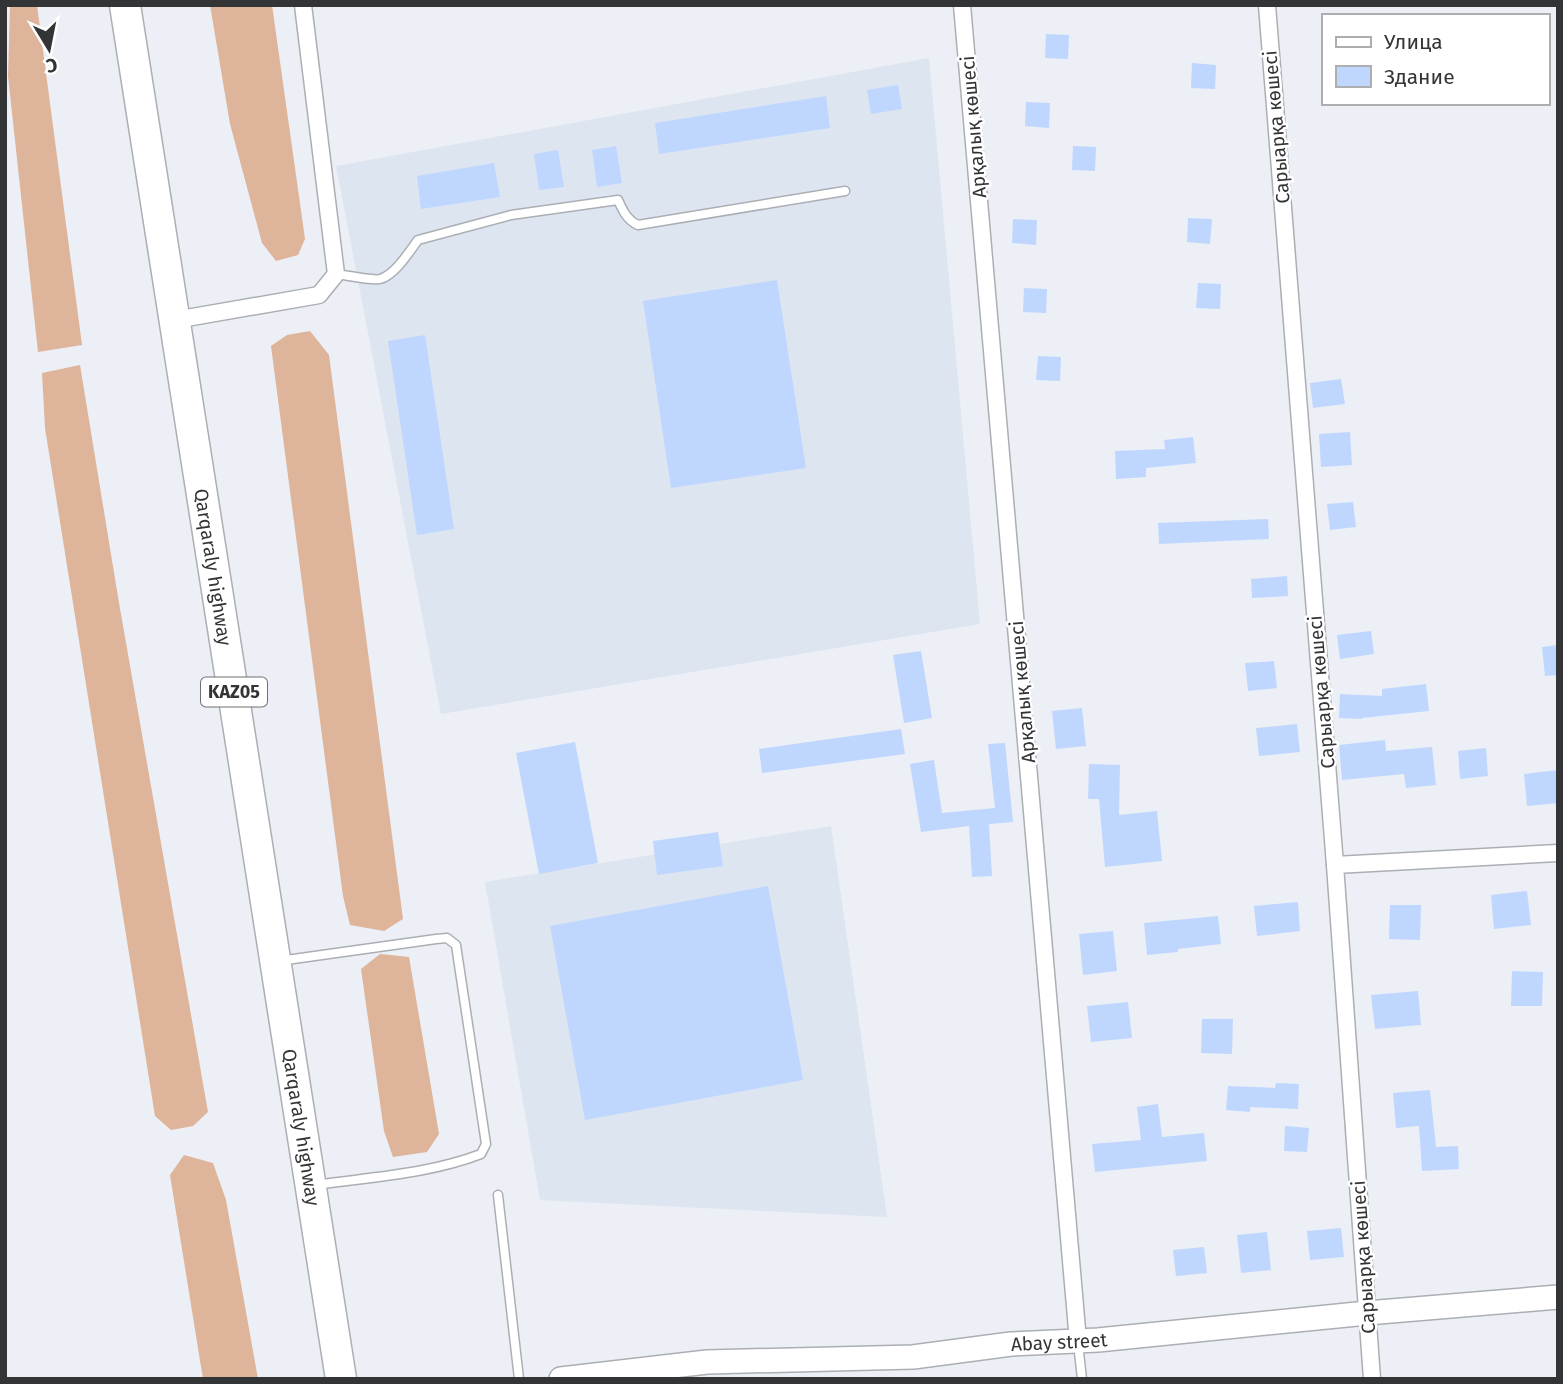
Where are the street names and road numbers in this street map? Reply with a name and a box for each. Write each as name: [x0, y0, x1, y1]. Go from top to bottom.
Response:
street label: Сарыарқа көшесі: [1258, 49, 1295, 205]
street label: Арқалық көшесі: [956, 55, 991, 199]
street label: Qarqaraly highway: [189, 487, 237, 648]
street label: Сарыарқа көшесі: [1303, 614, 1340, 770]
street label: Арқалық көшесі: [1005, 620, 1040, 764]
road number: KАZ05: [201, 678, 267, 706]
street label: Qarqaraly highway: [277, 1047, 325, 1208]
street label: Сарыарқа көшесі: [1347, 1180, 1380, 1334]
street label: Abay street: [1010, 1328, 1109, 1356]

